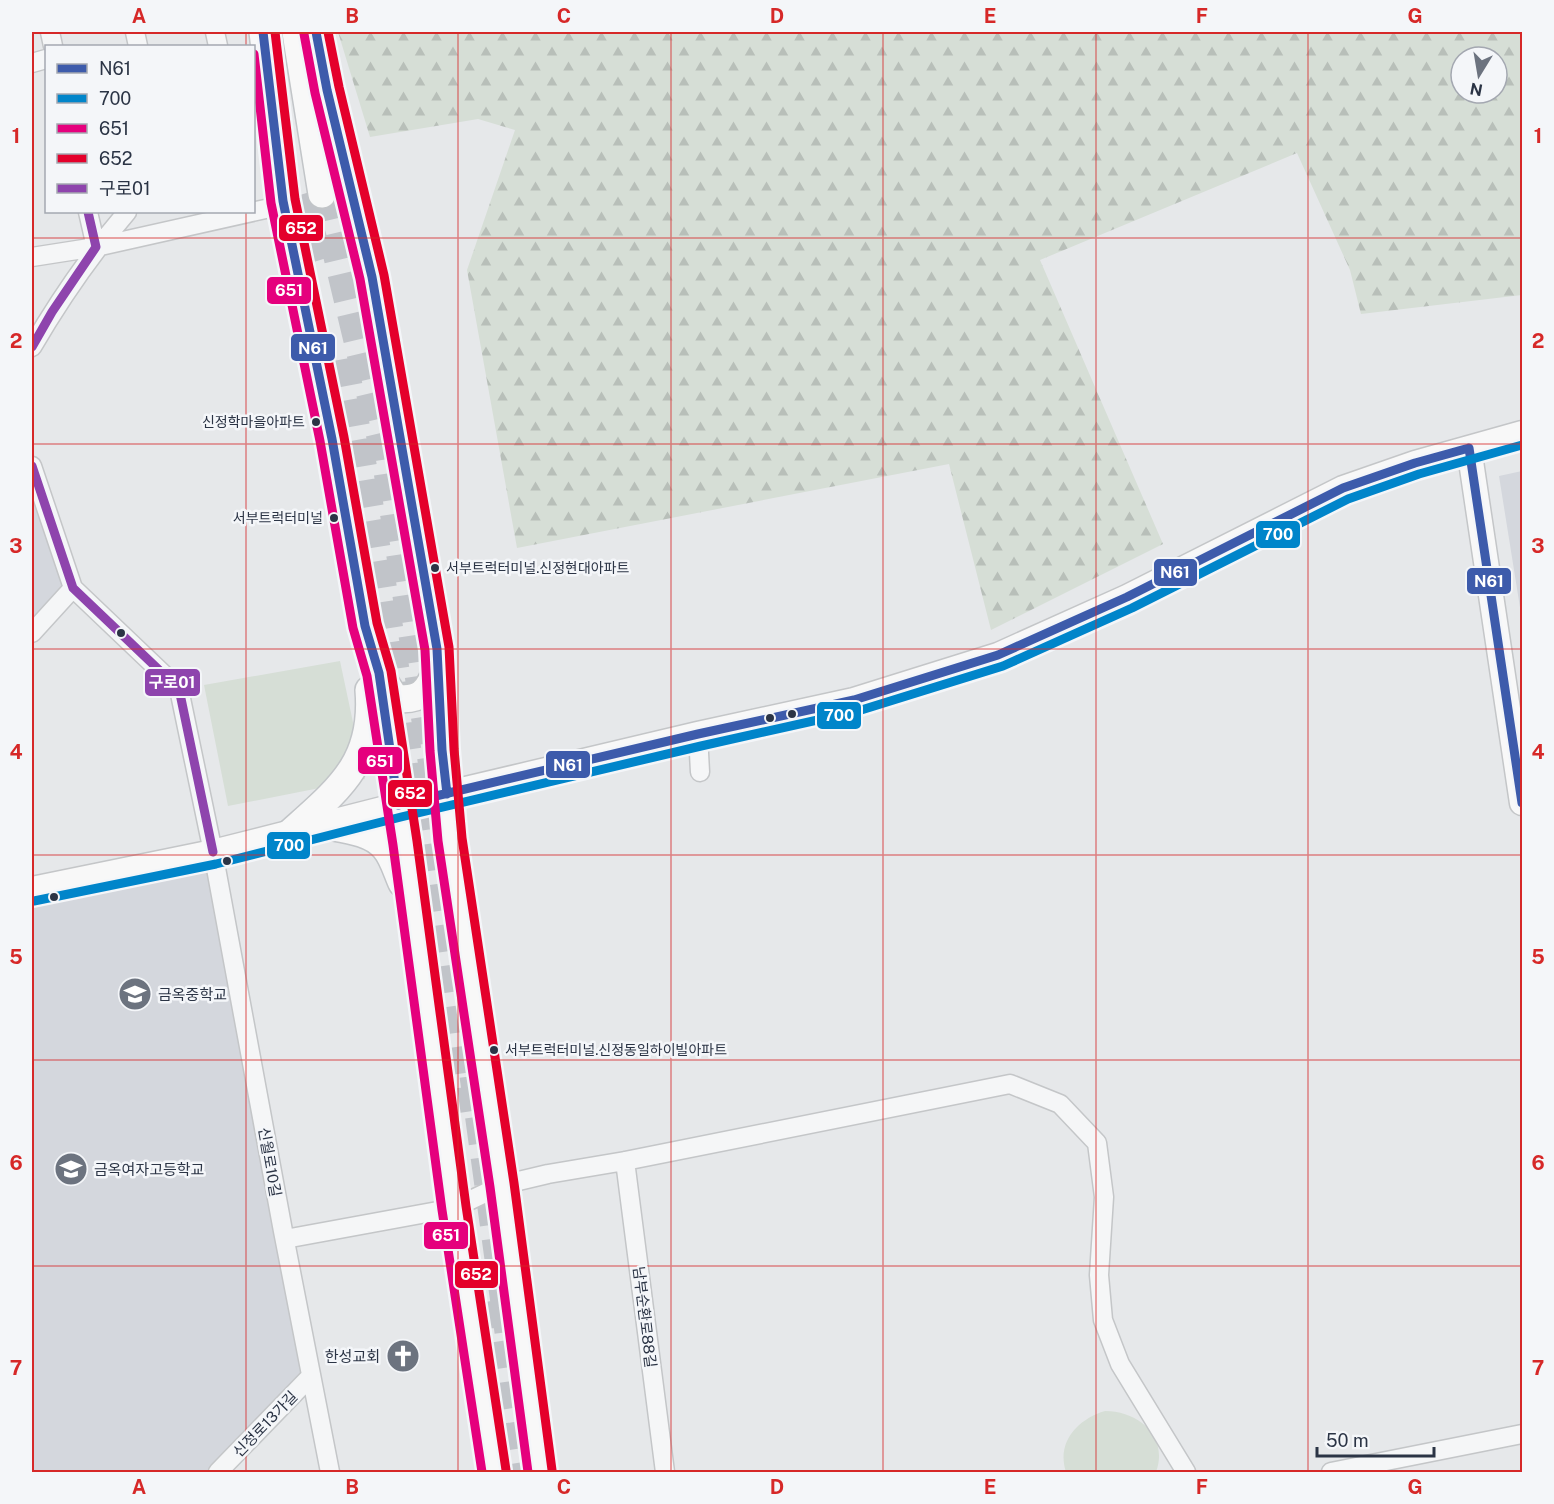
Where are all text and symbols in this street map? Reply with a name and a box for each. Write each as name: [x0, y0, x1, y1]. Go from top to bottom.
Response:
text: A: [132, 4, 146, 28]
text: B: [345, 4, 359, 28]
text: C: [557, 4, 571, 28]
text: D: [770, 4, 784, 28]
text: E: [984, 4, 996, 28]
text: F: [1196, 4, 1208, 28]
text: G: [1407, 4, 1423, 28]
legend: [45, 45, 255, 213]
north arrow: [1449, 45, 1509, 105]
text: N61: [99, 58, 131, 79]
text: N: [1468, 79, 1484, 100]
text: 700: [99, 88, 131, 109]
text: 651: [99, 118, 129, 139]
text: 1: [12, 124, 20, 148]
text: 1: [1534, 124, 1542, 148]
text: 652: [99, 148, 132, 169]
text: 구로01: [99, 178, 150, 199]
line badge: 652: [278, 214, 324, 242]
text: 652: [285, 219, 317, 238]
line badge: 651: [266, 276, 312, 305]
text: 651: [275, 281, 303, 300]
text: 2: [10, 329, 22, 353]
text: 2: [1532, 329, 1544, 353]
line badge: N61: [290, 333, 336, 362]
text: N61: [298, 339, 328, 358]
place label: 신정학마을아파트: [202, 414, 305, 430]
marker: 신정학마을아파트: [310, 416, 322, 428]
place label: 서부트럭터미널: [233, 510, 323, 526]
marker: 서부트럭터미널: [328, 512, 340, 524]
line badge: 700: [1255, 520, 1301, 549]
text: 700: [1263, 525, 1293, 544]
text: 3: [9, 534, 23, 558]
text: 3: [1531, 534, 1545, 558]
line badge: N61: [1153, 558, 1198, 587]
place label: 서부트럭터미널.신정현대아파트: [446, 560, 630, 576]
marker: 서부트럭터미널.신정현대아파트: [429, 562, 441, 574]
text: N61: [1160, 563, 1190, 582]
line badge: N61: [1466, 567, 1512, 595]
text: N61: [1474, 572, 1504, 591]
unlabelled marker: [115, 627, 127, 639]
line badge: 구로01: [144, 668, 201, 697]
text: 구로01: [149, 673, 195, 692]
line badge: 700: [816, 701, 862, 730]
text: 700: [824, 706, 854, 725]
unlabelled marker: [786, 708, 798, 720]
unlabelled marker: [764, 712, 776, 724]
text: 4: [9, 740, 23, 764]
text: 4: [1531, 740, 1545, 764]
line badge: 651: [357, 746, 403, 775]
line badge: N61: [545, 750, 591, 779]
text: 651: [366, 752, 394, 771]
text: N61: [553, 756, 583, 775]
line badge: 652: [387, 779, 433, 808]
text: 652: [394, 784, 426, 803]
line badge: 700: [266, 831, 311, 860]
text: 700: [274, 836, 304, 855]
unlabelled marker: [221, 855, 233, 867]
unlabelled marker: [48, 891, 60, 903]
text: 5: [9, 945, 23, 969]
text: 5: [1531, 945, 1545, 969]
school or university icon: 금옥중학교: [117, 976, 153, 1012]
place label: 금옥중학교: [158, 986, 227, 1003]
place label: 서부트럭터미널.신정동일하이빌아파트: [505, 1042, 727, 1058]
marker: 서부트럭터미널.신정동일하이빌아파트: [488, 1044, 500, 1056]
street label: 신월로10길: [256, 1126, 284, 1198]
text: 6: [9, 1151, 23, 1175]
school or university icon: 금옥여자고등학교: [53, 1151, 89, 1187]
text: 6: [1531, 1151, 1545, 1175]
place label: 금옥여자고등학교: [94, 1161, 204, 1178]
line badge: 651: [423, 1221, 469, 1250]
text: 651: [432, 1226, 460, 1245]
line badge: 652: [454, 1260, 499, 1289]
text: 652: [460, 1265, 492, 1284]
street label: 남부순환로88길: [630, 1265, 660, 1369]
church icon: 한성교회: [385, 1338, 421, 1374]
place label: 한성교회: [325, 1348, 380, 1365]
text: 7: [10, 1356, 22, 1380]
text: 7: [1532, 1356, 1544, 1380]
street label: 신정로13가길: [230, 1388, 300, 1460]
scale bar: [1317, 1420, 1434, 1458]
text: 50 m: [1326, 1430, 1369, 1451]
text: A: [132, 1475, 146, 1499]
text: B: [345, 1475, 359, 1499]
text: C: [557, 1475, 571, 1499]
text: D: [770, 1475, 784, 1499]
text: E: [984, 1475, 996, 1499]
text: F: [1196, 1475, 1208, 1499]
text: G: [1407, 1475, 1423, 1499]

